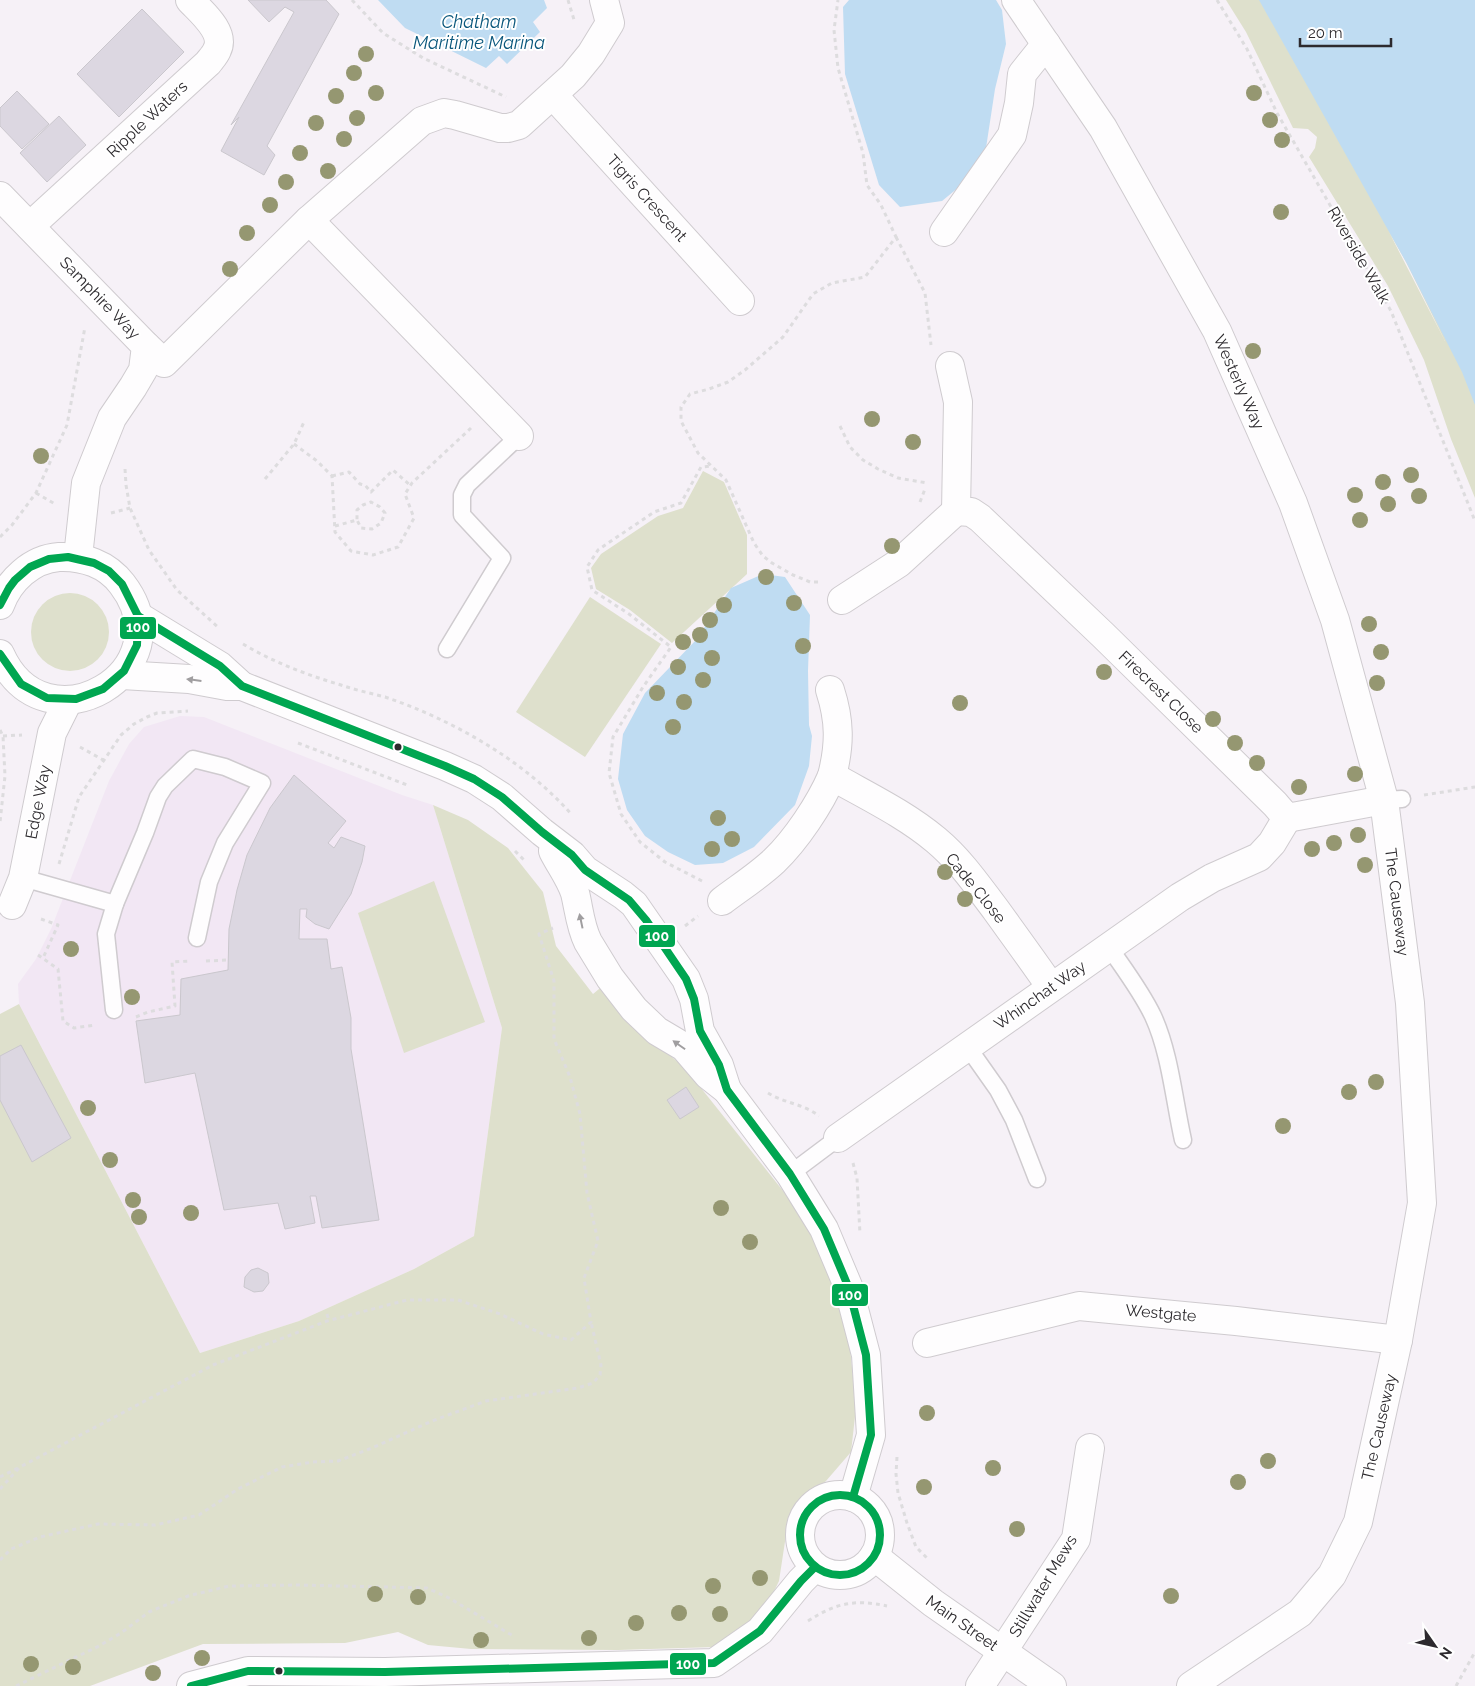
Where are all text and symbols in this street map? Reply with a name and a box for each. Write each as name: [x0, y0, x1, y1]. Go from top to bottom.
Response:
water label: Chatham Maritime Marina: [413, 11, 545, 53]
scale bar: [1300, 15, 1391, 47]
text: 20 m: [1308, 24, 1343, 42]
street label: Ripple Waters: [103, 77, 191, 161]
street label: Tigris Crescent: [603, 151, 691, 246]
street label: Riverside Walk: [1324, 203, 1395, 307]
street label: Samphire Way: [56, 253, 144, 343]
street label: Westerly Way: [1210, 332, 1269, 433]
line badge: 100: [119, 616, 157, 640]
text: 100: [126, 619, 150, 635]
street label: Firecrest Close: [1115, 647, 1207, 737]
one-way arrow: [185, 676, 201, 684]
unlabelled marker: [393, 742, 403, 752]
street label: Edge Way: [21, 763, 55, 841]
street label: The Causeway: [1381, 847, 1413, 957]
street label: Cade Close: [942, 849, 1010, 927]
one-way arrow: [577, 913, 585, 928]
line badge: 100: [638, 924, 676, 948]
text: 100: [645, 928, 669, 944]
street label: Whinchat Way: [990, 956, 1090, 1034]
one-way arrow: [673, 1040, 686, 1050]
line badge: 100: [831, 1283, 869, 1307]
text: 100: [838, 1287, 862, 1303]
street label: Westgate: [1125, 1300, 1197, 1326]
street label: The Causeway: [1358, 1372, 1401, 1482]
street label: Stillwater Mews: [1005, 1531, 1081, 1641]
street label: Main Street: [922, 1591, 1002, 1655]
north arrow: [1410, 1621, 1460, 1671]
text: N: [1436, 1644, 1455, 1662]
line badge: 100: [669, 1652, 707, 1676]
text: 100: [676, 1656, 700, 1672]
unlabelled marker: [274, 1666, 284, 1676]

